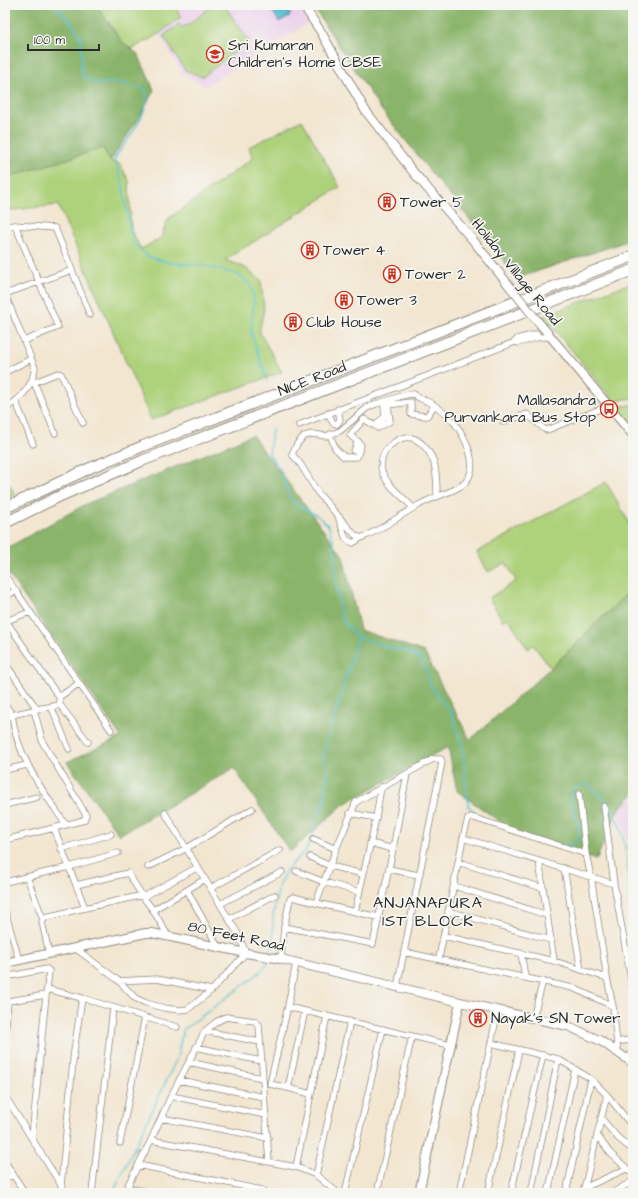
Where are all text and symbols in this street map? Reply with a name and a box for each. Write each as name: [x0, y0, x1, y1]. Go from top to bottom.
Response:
scale bar: [28, 26, 99, 52]
text: 100 m: [34, 32, 65, 49]
place label: Sri Kumaran Children's Home CBSE: [228, 35, 381, 73]
school or university icon: Sri Kumaran Children's Home CBSE: [205, 44, 225, 64]
building icon: Tower 5: [377, 192, 397, 212]
place label: Tower 5: [400, 192, 463, 213]
street label: Holiday Village Road: [466, 214, 566, 331]
building icon: Tower 4: [300, 240, 320, 260]
place label: Tower 4: [323, 240, 386, 261]
building icon: Tower 2: [382, 264, 402, 284]
place label: Tower 2: [405, 264, 466, 285]
building icon: Tower 3: [334, 290, 354, 310]
place label: Tower 3: [357, 290, 417, 311]
building icon: Club House: [283, 312, 303, 332]
place label: Club House: [306, 312, 382, 333]
street label: NICE Road: [275, 356, 349, 402]
place label: Mallasandra Purvankara Bus Stop: [445, 390, 596, 428]
bus stop icon: Mallasandra Purvankara Bus Stop: [599, 399, 619, 419]
district label: ANJANAPURA 1ST BLOCK: [373, 892, 483, 932]
street label: 80 Feet Road: [186, 916, 287, 957]
building icon: Nayak's SN Tower: [468, 1008, 488, 1028]
place label: Nayak's SN Tower: [491, 1008, 620, 1030]

